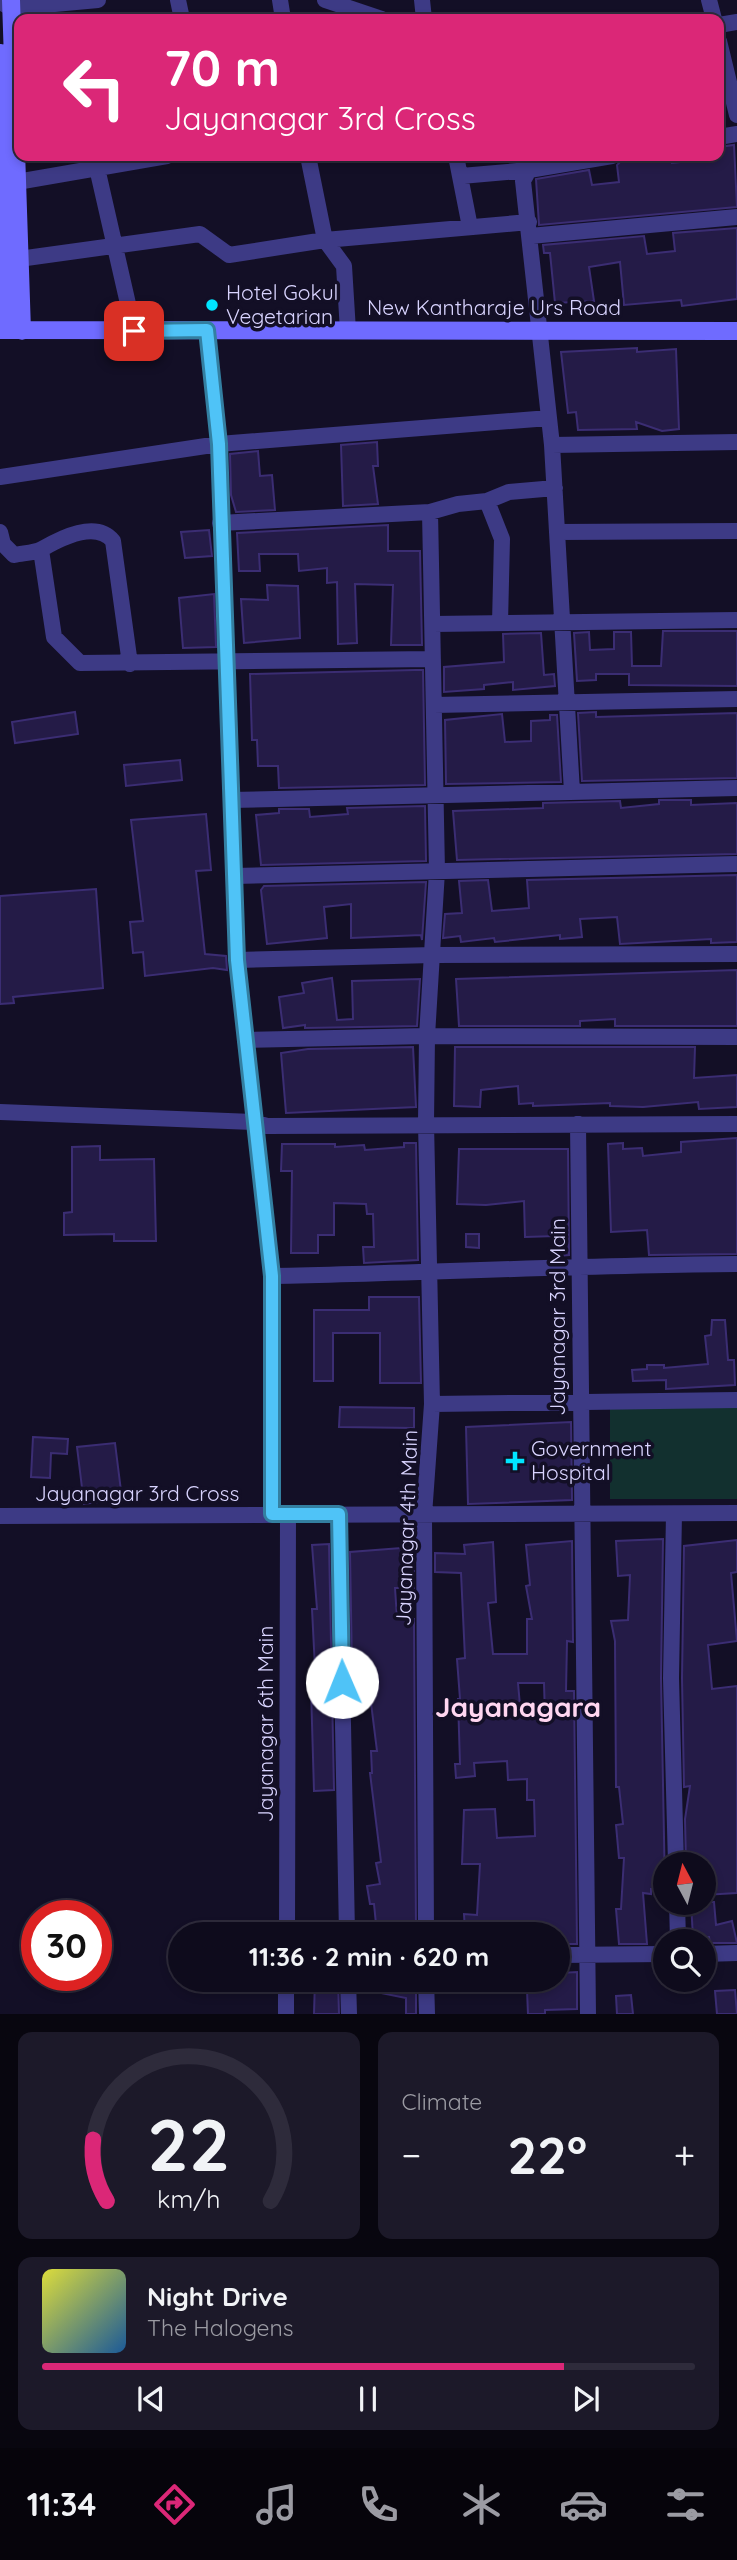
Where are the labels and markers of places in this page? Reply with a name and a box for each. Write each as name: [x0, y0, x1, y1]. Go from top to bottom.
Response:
place label: Hotel Gokul Vegetarian: [226, 279, 338, 329]
marker: Hotel Gokul Vegetarian: [204, 297, 220, 313]
pin: [104, 301, 164, 361]
place label: Government Hospital: [531, 1435, 652, 1485]
marker: Government Hospital: [505, 1451, 525, 1471]

